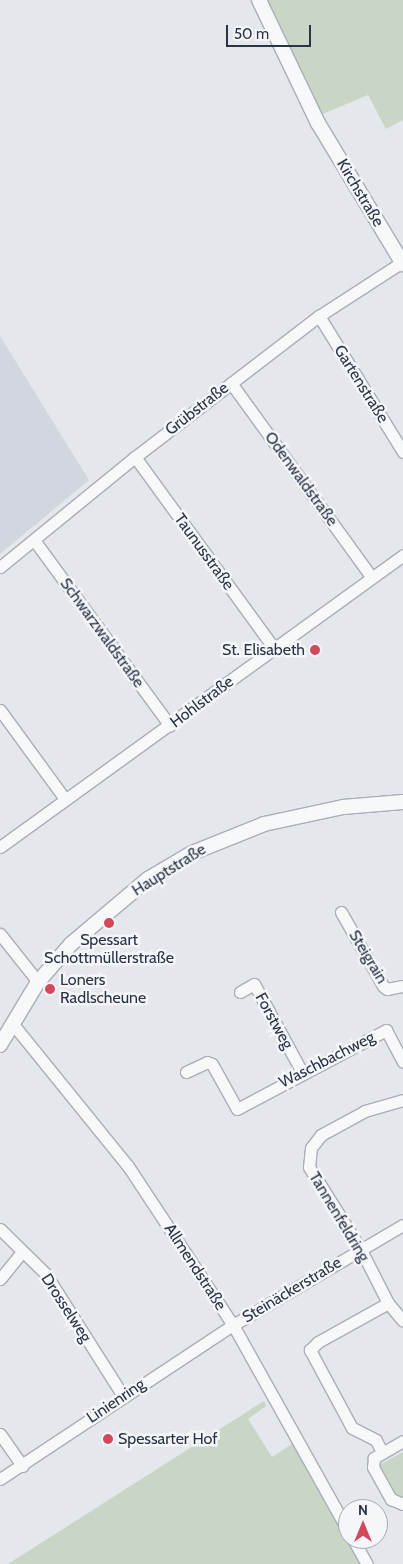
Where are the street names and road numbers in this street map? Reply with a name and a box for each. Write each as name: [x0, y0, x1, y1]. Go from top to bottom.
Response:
street label: Kirchstraße: [332, 156, 388, 230]
street label: Gartenstraße: [330, 342, 392, 426]
street label: Grübstraße: [162, 378, 232, 440]
street label: Odenwaldstraße: [260, 428, 342, 530]
street label: Taunusstraße: [170, 510, 238, 594]
street label: Schwarzwaldstraße: [56, 574, 148, 692]
street label: Hohlstraße: [167, 672, 237, 732]
street label: Hauptstraße: [129, 840, 209, 900]
street label: Steigrain: [345, 927, 391, 987]
street label: Forstweg: [251, 990, 297, 1052]
street label: Waschbachweg: [276, 1028, 378, 1092]
street label: Tannenfeldring: [305, 1169, 373, 1265]
street label: Allmendstraße: [160, 1220, 230, 1314]
street label: Steinäckerstraße: [239, 1253, 345, 1327]
street label: Drosselweg: [37, 1270, 95, 1346]
street label: Linienring: [83, 1375, 149, 1427]

